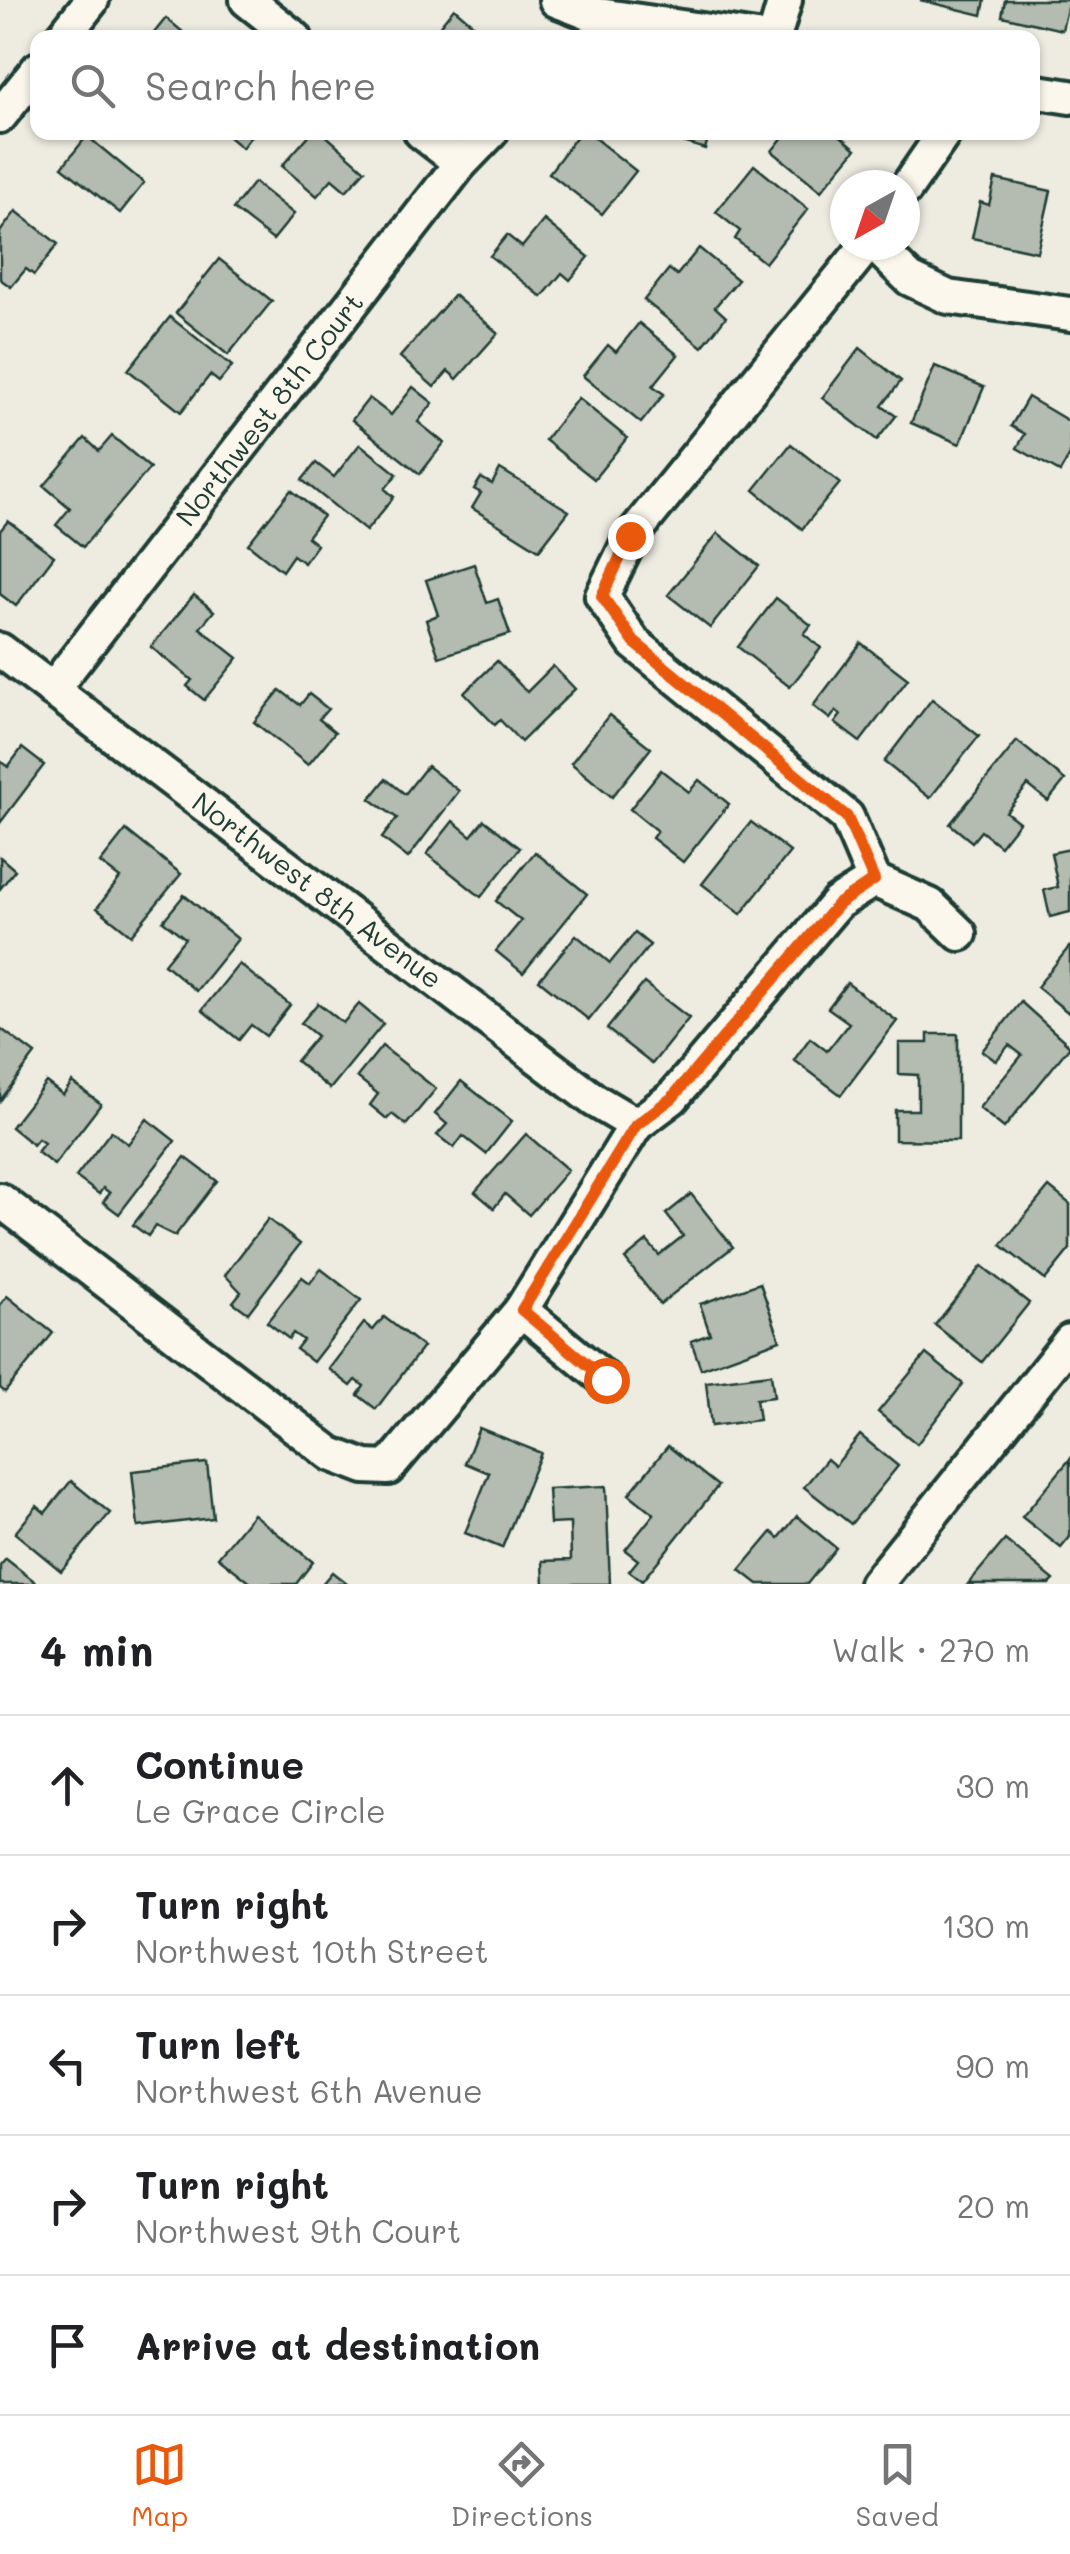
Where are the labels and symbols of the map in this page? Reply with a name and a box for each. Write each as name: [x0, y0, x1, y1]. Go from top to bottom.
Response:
north arrow: [830, 170, 920, 260]
street label: Northwest 8th Court: [167, 285, 371, 533]
route end: [608, 514, 654, 560]
street label: Northwest 8th Avenue: [186, 783, 450, 996]
route start: [584, 1358, 630, 1404]

